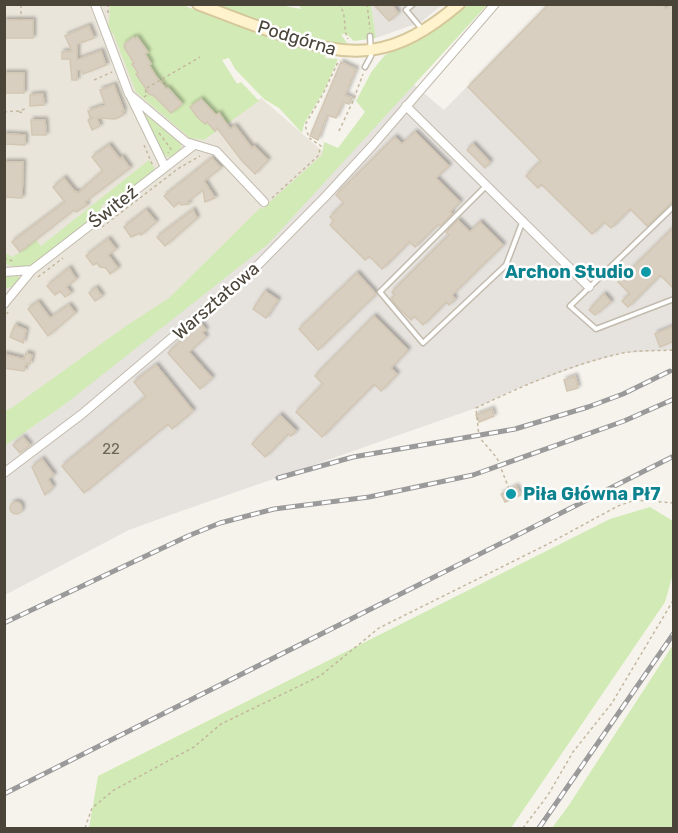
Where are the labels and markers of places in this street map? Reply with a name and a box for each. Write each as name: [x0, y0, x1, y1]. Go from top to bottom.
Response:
place label: Archon Studio: [505, 261, 634, 283]
marker: Archon Studio: [639, 265, 653, 279]
place label: Piła Główna Pł7: [523, 483, 661, 505]
marker: Piła Główna Pł7: [504, 487, 518, 501]

